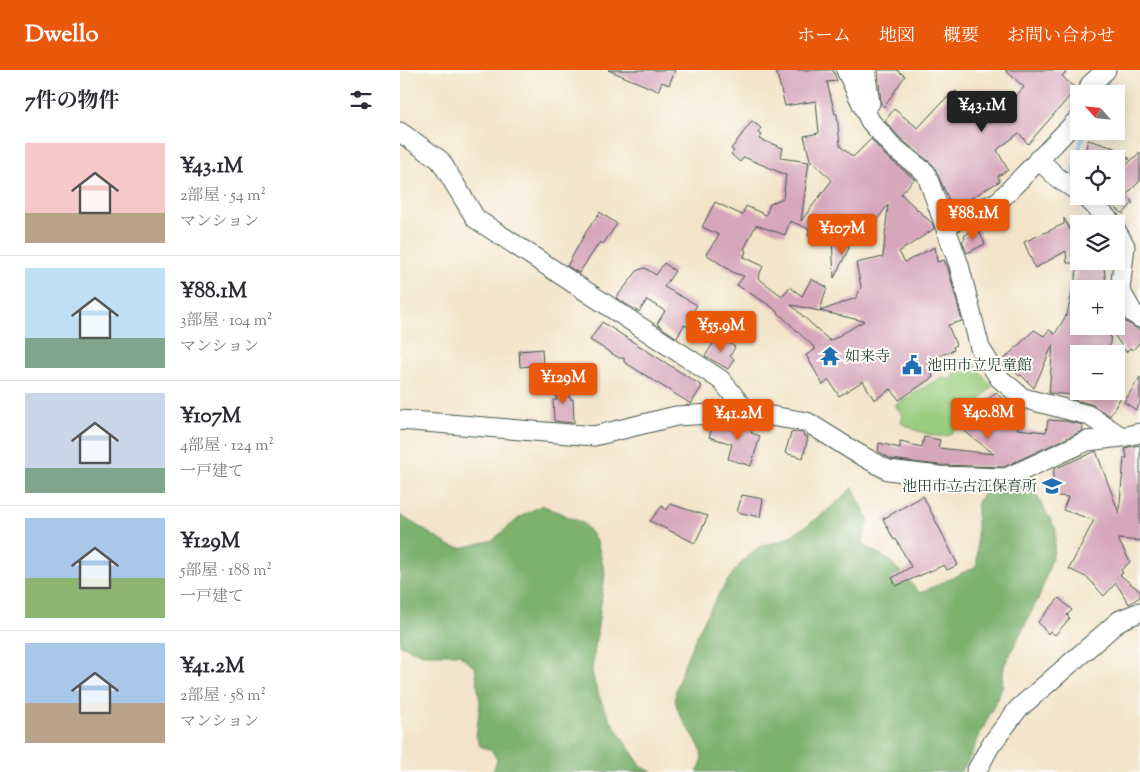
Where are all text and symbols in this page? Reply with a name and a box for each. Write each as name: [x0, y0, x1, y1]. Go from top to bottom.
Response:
text: Dwello: [25, 18, 99, 52]
text: ホーム: [797, 24, 851, 50]
text: 地図: [879, 24, 915, 50]
text: 概要: [943, 24, 979, 50]
text: お問い合わせ: [1007, 24, 1115, 50]
north arrow: [1070, 85, 1125, 140]
map controls: [1070, 85, 1125, 400]
icon: filters: [347, 86, 375, 114]
text: 7件の物件: [25, 87, 120, 117]
pin: ¥43.1M: [941, 90, 1023, 133]
text: ¥43.1M: [958, 95, 1006, 118]
button: locate: [1070, 150, 1125, 205]
text: ¥43.1M: [180, 152, 243, 182]
icon: home: [65, 163, 125, 223]
text: 2部屋 · 54 m²: [180, 185, 266, 208]
pin: ¥88.1M: [932, 198, 1014, 241]
text: ¥88.1M: [947, 203, 999, 226]
text: マンション: [180, 211, 259, 234]
pin: ¥107M: [807, 214, 877, 256]
button: layers: [1070, 215, 1125, 270]
text: ¥107M: [819, 218, 865, 241]
text: ¥88.1M: [180, 277, 247, 307]
button: +: [1070, 280, 1125, 335]
icon: home: [65, 288, 125, 348]
text: 3部屋 · 104 m²: [180, 310, 272, 333]
pin: ¥55.9M: [680, 310, 762, 353]
text: ¥55.9M: [697, 315, 745, 338]
text: マンション: [180, 336, 259, 359]
temple icon: 如来寺: [819, 345, 841, 367]
button: −: [1070, 345, 1125, 400]
place label: 如来寺: [845, 347, 890, 368]
public building icon: 池田市立児童館: [901, 354, 923, 376]
place label: 池田市立児童館: [927, 356, 1032, 377]
pin: ¥129M: [528, 362, 598, 405]
text: ¥129M: [540, 367, 586, 390]
pin: ¥41.2M: [697, 398, 779, 441]
pin: ¥40.8M: [947, 398, 1029, 440]
text: ¥107M: [180, 402, 241, 432]
text: ¥40.8M: [962, 402, 1014, 425]
text: ¥41.2M: [713, 403, 763, 426]
icon: home: [65, 413, 125, 473]
text: 4部屋 · 124 m²: [180, 435, 274, 458]
text: 一戸建て: [180, 461, 244, 484]
school or university icon: 池田市立古江保育所: [1041, 475, 1063, 497]
place label: 池田市立古江保育所: [902, 477, 1037, 498]
text: ¥129M: [180, 527, 240, 557]
icon: home: [65, 538, 125, 598]
text: 5部屋 · 188 m²: [180, 560, 272, 583]
text: 一戸建て: [180, 586, 244, 609]
text: ¥41.2M: [180, 652, 244, 682]
icon: home: [65, 663, 125, 723]
text: 2部屋 · 58 m²: [180, 685, 266, 708]
text: マンション: [180, 711, 259, 734]

